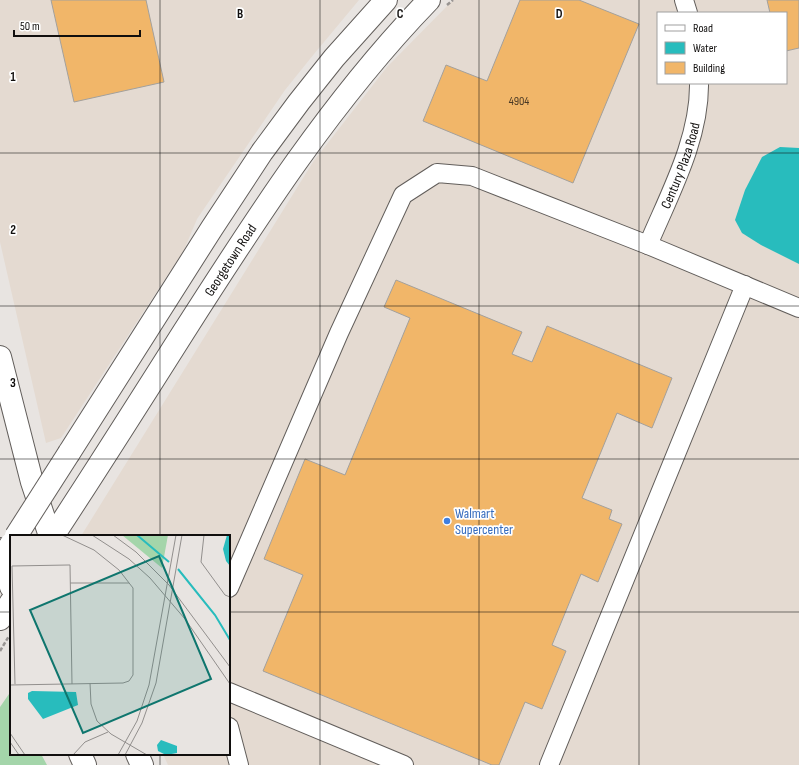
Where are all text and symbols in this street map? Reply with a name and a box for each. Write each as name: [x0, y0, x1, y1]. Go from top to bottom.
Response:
text: B: [237, 6, 243, 22]
text: C: [397, 6, 404, 22]
text: D: [556, 6, 563, 22]
scale bar: [14, 12, 140, 38]
legend: [657, 12, 787, 84]
text: 50 m: [20, 19, 40, 34]
text: Road: [693, 21, 713, 36]
text: Water: [693, 41, 717, 56]
text: Building: [693, 61, 725, 76]
text: 1: [10, 69, 16, 85]
house number: 4904: [509, 94, 529, 109]
street label: Century Plaza Road: [657, 121, 704, 211]
street label: Georgetown Road: [201, 221, 260, 299]
text: 2: [10, 222, 16, 238]
text: 3: [10, 375, 16, 391]
place label: Walmart Supercenter: [455, 505, 513, 538]
marker: Walmart Supercenter: [442, 516, 452, 526]
inset map: [10, 535, 230, 755]

